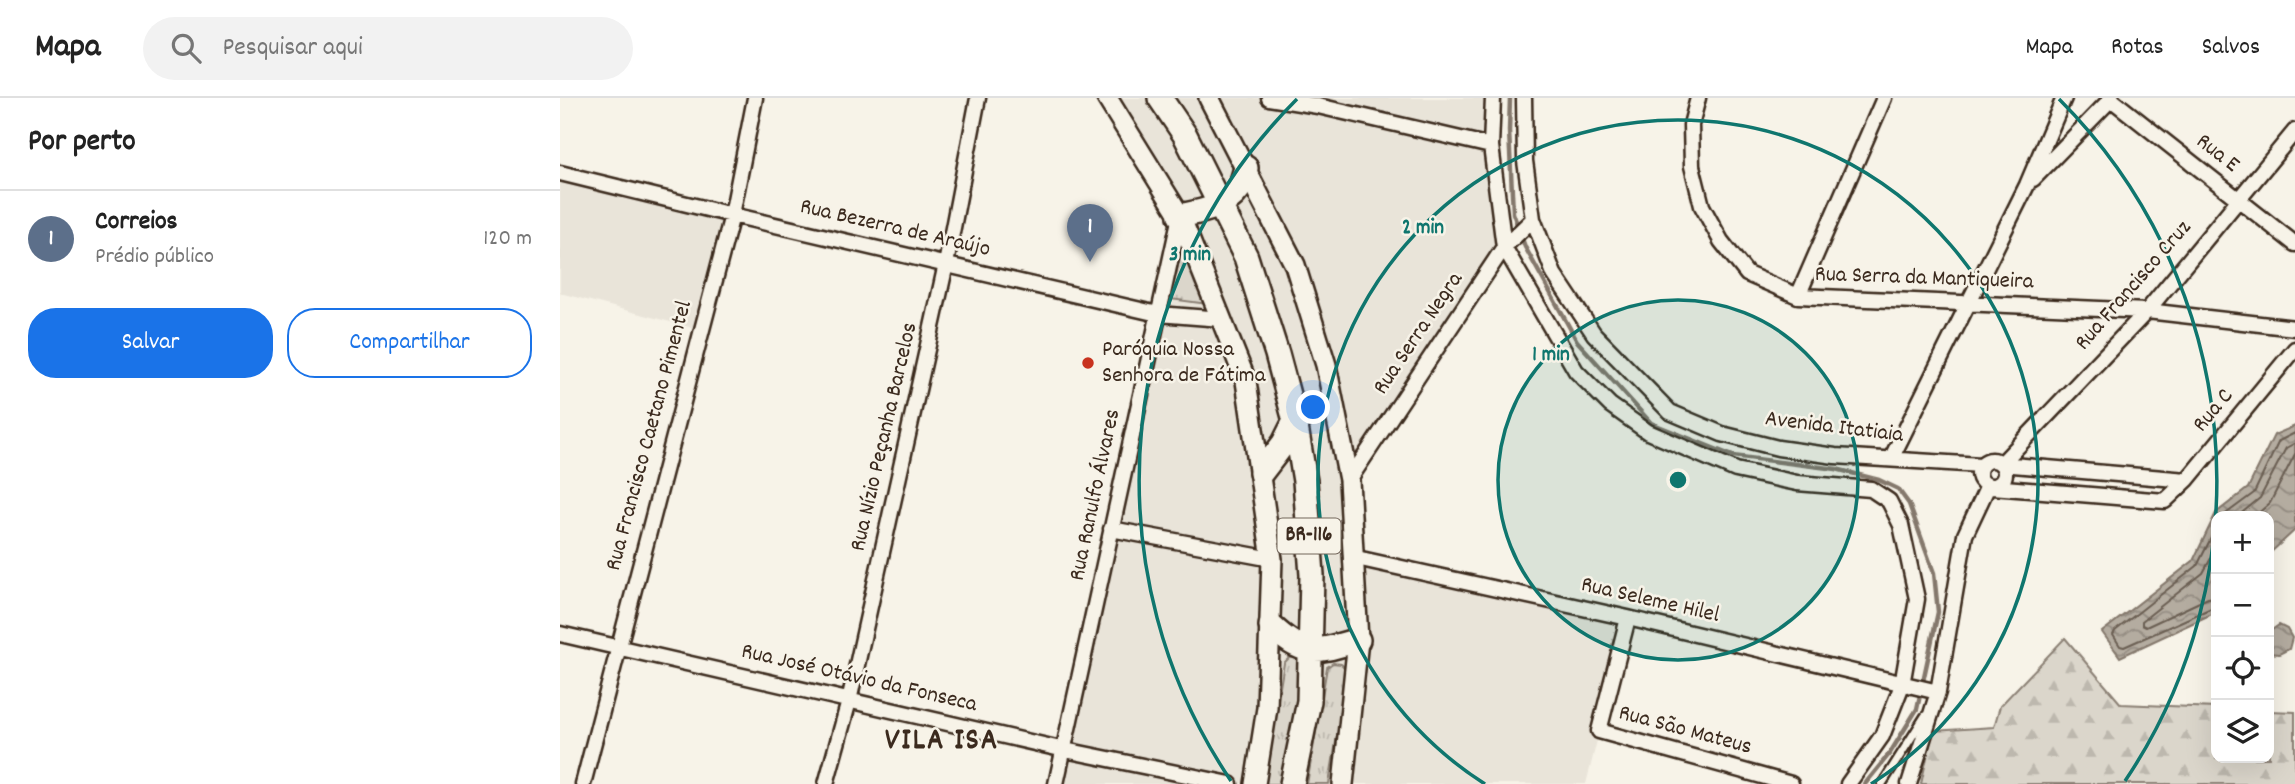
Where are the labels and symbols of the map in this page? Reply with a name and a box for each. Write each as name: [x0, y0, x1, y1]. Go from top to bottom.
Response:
street label: Rua E: [2188, 126, 2246, 182]
street label: Rua Bezerra de Araújo: [797, 191, 993, 267]
pin: 1: [1067, 204, 1113, 262]
street label: Rua Francisco Cruz: [2068, 213, 2200, 359]
text: 2 min: [1402, 214, 1444, 244]
text: 3 min: [1169, 241, 1211, 271]
street label: Rua Serra da Mantiqueira: [1814, 259, 2035, 299]
street label: Rua Serra Negra: [1366, 265, 1473, 402]
street label: Rua Francisco Caetano Pimentel: [598, 297, 702, 575]
street label: Rua Nízio Peçanha Barcelos: [843, 319, 927, 555]
place label: Paróquia Nossa Senhora de Fátima: [1102, 334, 1267, 393]
text: 1 min: [1532, 341, 1570, 371]
marker: Paróquia Nossa Senhora de Fátima: [1080, 355, 1096, 371]
street label: Rua C: [2186, 382, 2242, 440]
your location: [1296, 390, 1330, 424]
street label: Avenida Itatiaia: [1763, 403, 1906, 453]
street label: Rua Ranulfo Álvares: [1062, 406, 1130, 584]
centre of rings: [1666, 468, 1690, 492]
road number: BR-116: [1278, 518, 1340, 554]
street label: Rua Seleme Hilel: [1577, 569, 1723, 633]
street label: Rua José Otávio da Fonseca: [738, 636, 981, 722]
street label: Rua São Mateus: [1615, 697, 1755, 765]
district label: VILA ISA: [885, 721, 999, 764]

